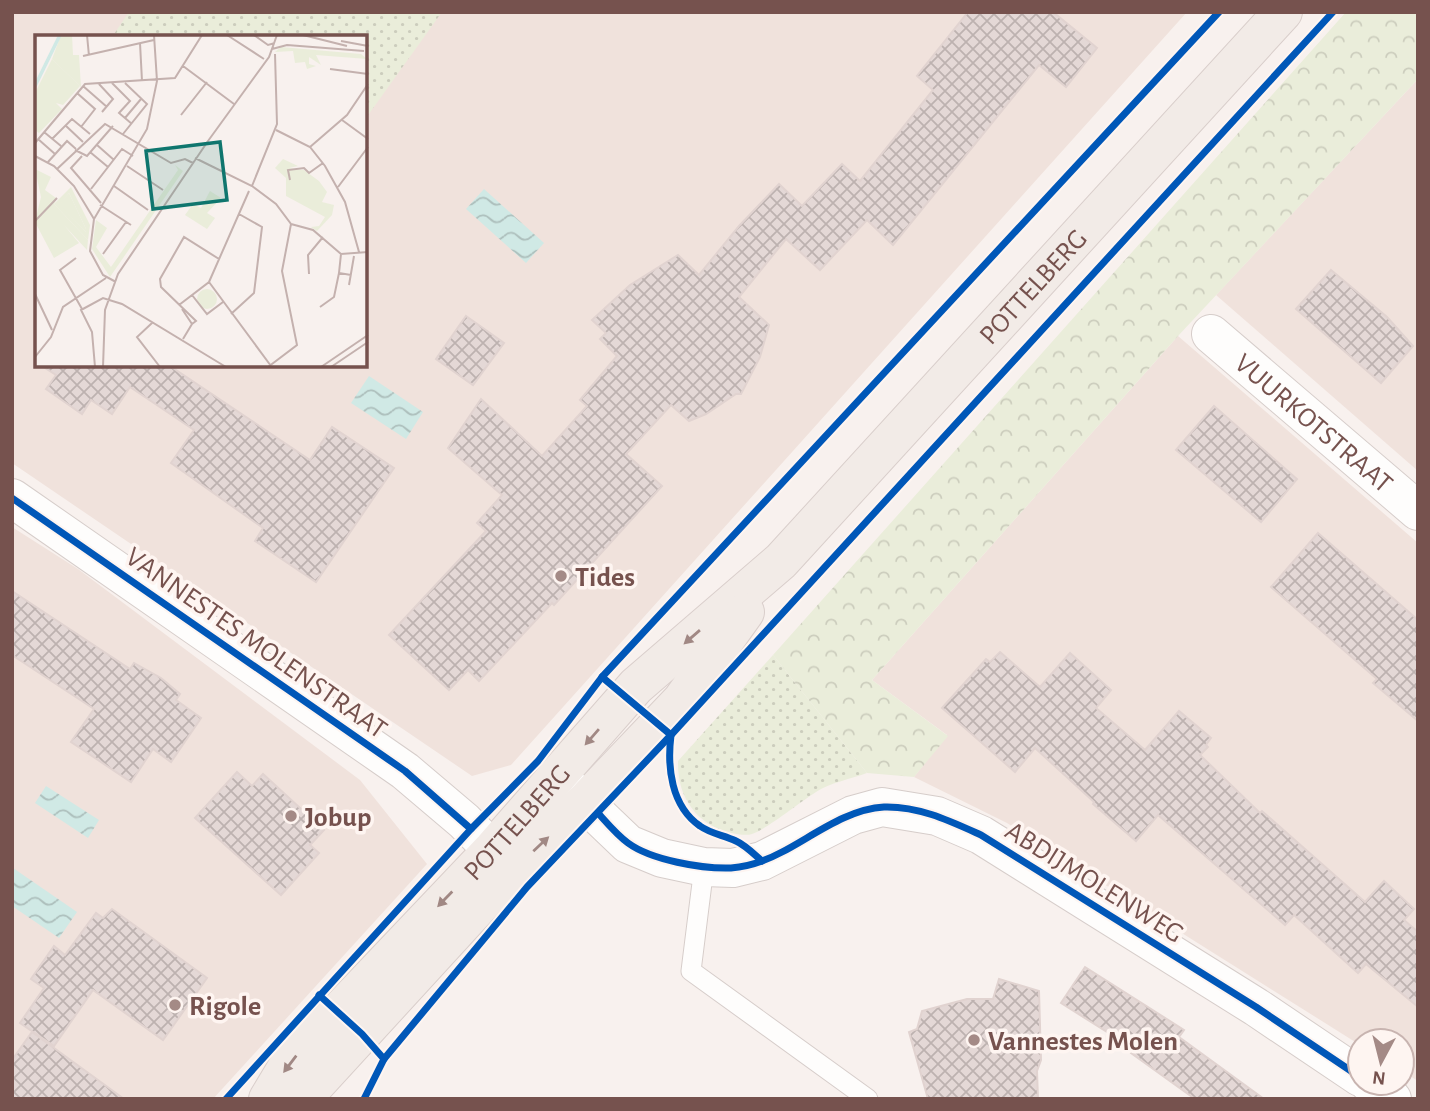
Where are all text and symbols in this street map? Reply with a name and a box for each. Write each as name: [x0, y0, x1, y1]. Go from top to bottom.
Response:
inset map: [35, 35, 368, 368]
street label: POTTELBERG: [975, 225, 1093, 350]
street label: VUURKOTSTRAAT: [1229, 349, 1397, 499]
street label: VANNESTES MOLENSTRAAT: [120, 543, 392, 745]
place label: Tides: [575, 564, 635, 592]
marker: Tides: [553, 568, 569, 584]
one-way arrow: [684, 629, 701, 644]
one-way arrow: [584, 728, 600, 745]
street label: POTTELBERG: [459, 760, 576, 886]
place label: Jobup: [305, 804, 371, 832]
marker: Jobup: [283, 808, 299, 824]
street label: ABDIJMOLENWEG: [1000, 817, 1188, 949]
one-way arrow: [532, 836, 550, 852]
one-way arrow: [437, 890, 454, 907]
place label: Rigole: [189, 993, 261, 1021]
marker: Rigole: [167, 997, 183, 1013]
north arrow: [1346, 1027, 1416, 1097]
place label: Vannestes Molen: [988, 1028, 1178, 1056]
marker: Vannestes Molen: [966, 1032, 982, 1048]
one-way arrow: [283, 1055, 297, 1074]
text: N: [1371, 1067, 1387, 1088]

